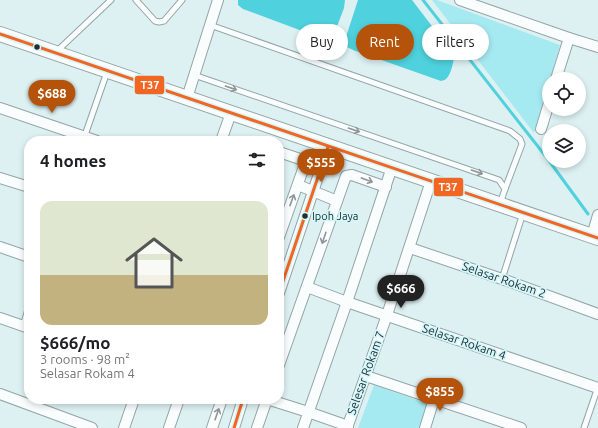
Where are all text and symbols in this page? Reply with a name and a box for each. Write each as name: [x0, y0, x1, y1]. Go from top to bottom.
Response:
chip: Buy: [296, 24, 348, 60]
chip: Rent: [356, 24, 414, 60]
chip: Filters: [422, 24, 489, 60]
unlabelled marker: [32, 42, 42, 52]
map controls: [542, 72, 586, 168]
button: locate: [542, 72, 586, 116]
line badge: T37: [134, 75, 165, 95]
text: T37: [140, 79, 160, 91]
pin: $688: [28, 80, 76, 114]
one-way arrow: [224, 85, 237, 92]
text: $688: [37, 86, 67, 100]
button: layers: [542, 124, 586, 168]
one-way arrow: [347, 127, 360, 134]
icon: filters: [246, 149, 268, 171]
pin: $555: [297, 149, 345, 183]
text: 4 homes: [40, 151, 106, 170]
text: $555: [306, 155, 336, 169]
one-way arrow: [470, 169, 482, 177]
one-way arrow: [361, 177, 373, 185]
line badge: T37: [433, 177, 464, 197]
text: T37: [438, 181, 458, 193]
one-way arrow: [289, 195, 297, 207]
place label: Ipoh Jaya: [312, 210, 359, 222]
marker: Ipoh Jaya: [300, 211, 310, 221]
icon: home: [118, 227, 190, 299]
one-way arrow: [320, 231, 327, 244]
street label: Selasar Rokam 2: [461, 259, 548, 300]
pin: $666: [377, 275, 425, 309]
text: $666: [386, 281, 416, 295]
street label: Selasar Rokam 4: [421, 321, 508, 362]
street label: Selesar Rokam 7: [344, 329, 387, 416]
text: $666/mo: [40, 333, 110, 352]
text: 3 rooms · 98 m²: [40, 352, 130, 366]
text: Selasar Rokam 4: [40, 366, 135, 380]
pin: $855: [416, 378, 464, 412]
text: $855: [425, 384, 455, 398]
one-way arrow: [213, 408, 221, 420]

